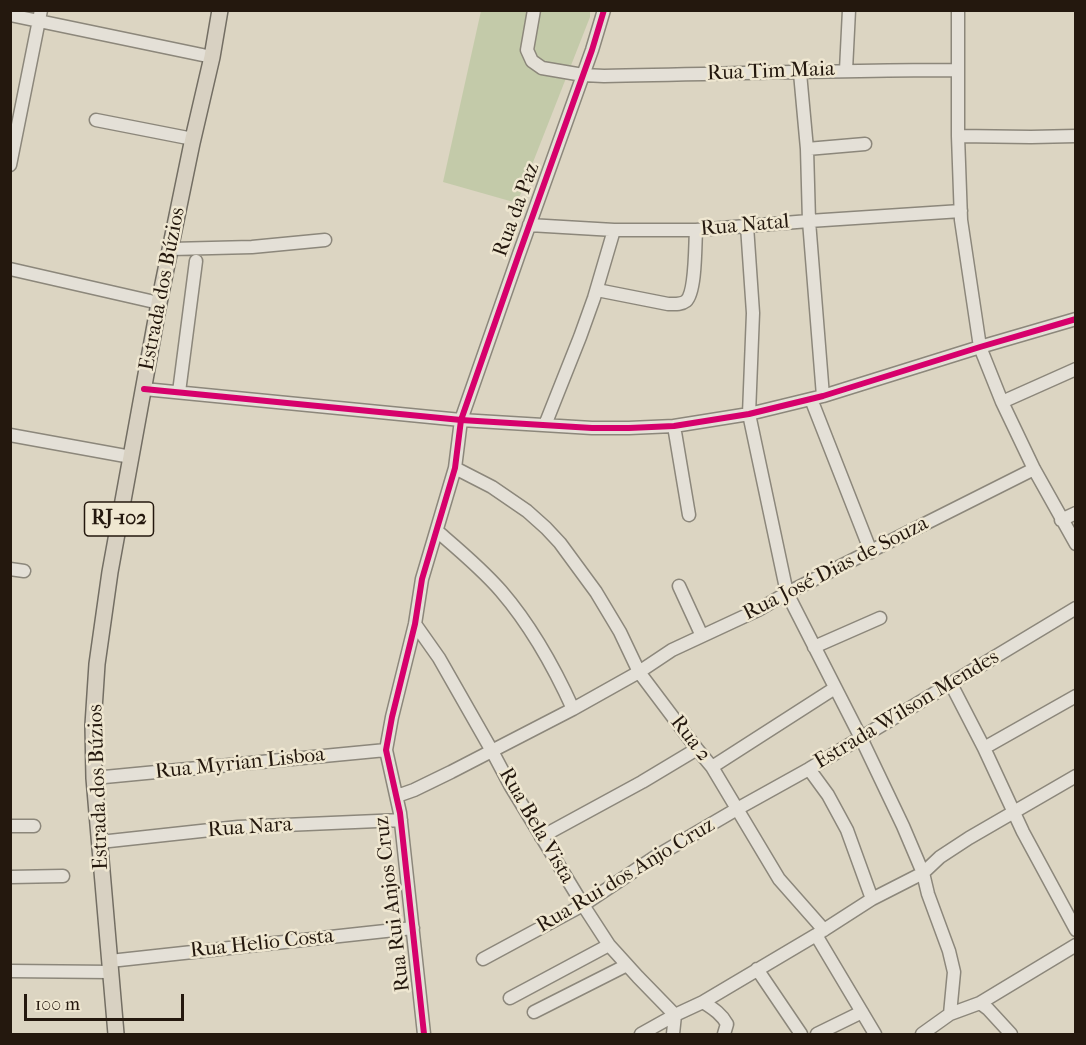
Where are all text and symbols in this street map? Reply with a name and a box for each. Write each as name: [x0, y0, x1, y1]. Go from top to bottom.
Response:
street label: Rua Tim Maia: [707, 57, 835, 87]
street label: Rua da Paz: [488, 160, 546, 260]
street label: Estrada dos Búzios: [135, 205, 191, 373]
street label: Rua Natal: [699, 210, 791, 242]
road number: RJ-102: [84, 502, 154, 536]
street label: Rua José Dias de Souza: [739, 511, 933, 627]
street label: Estrada Wilson Mendes: [810, 645, 1004, 775]
street label: Estrada dos Búzios: [84, 704, 114, 870]
street label: Rua 2: [664, 711, 716, 767]
street label: Rua Myrian Lisboa: [154, 743, 326, 785]
street label: Rua Bela Vista: [493, 764, 579, 888]
street label: Rua Nara: [207, 812, 293, 844]
street label: Rua Rui dos Anjo Cruz: [532, 813, 720, 939]
street label: Rua Rui Anjos Cruz: [370, 815, 416, 993]
street label: Rua Helio Costa: [189, 924, 335, 964]
scale bar: [27, 982, 188, 1020]
text: 100 m: [35, 994, 80, 1015]

